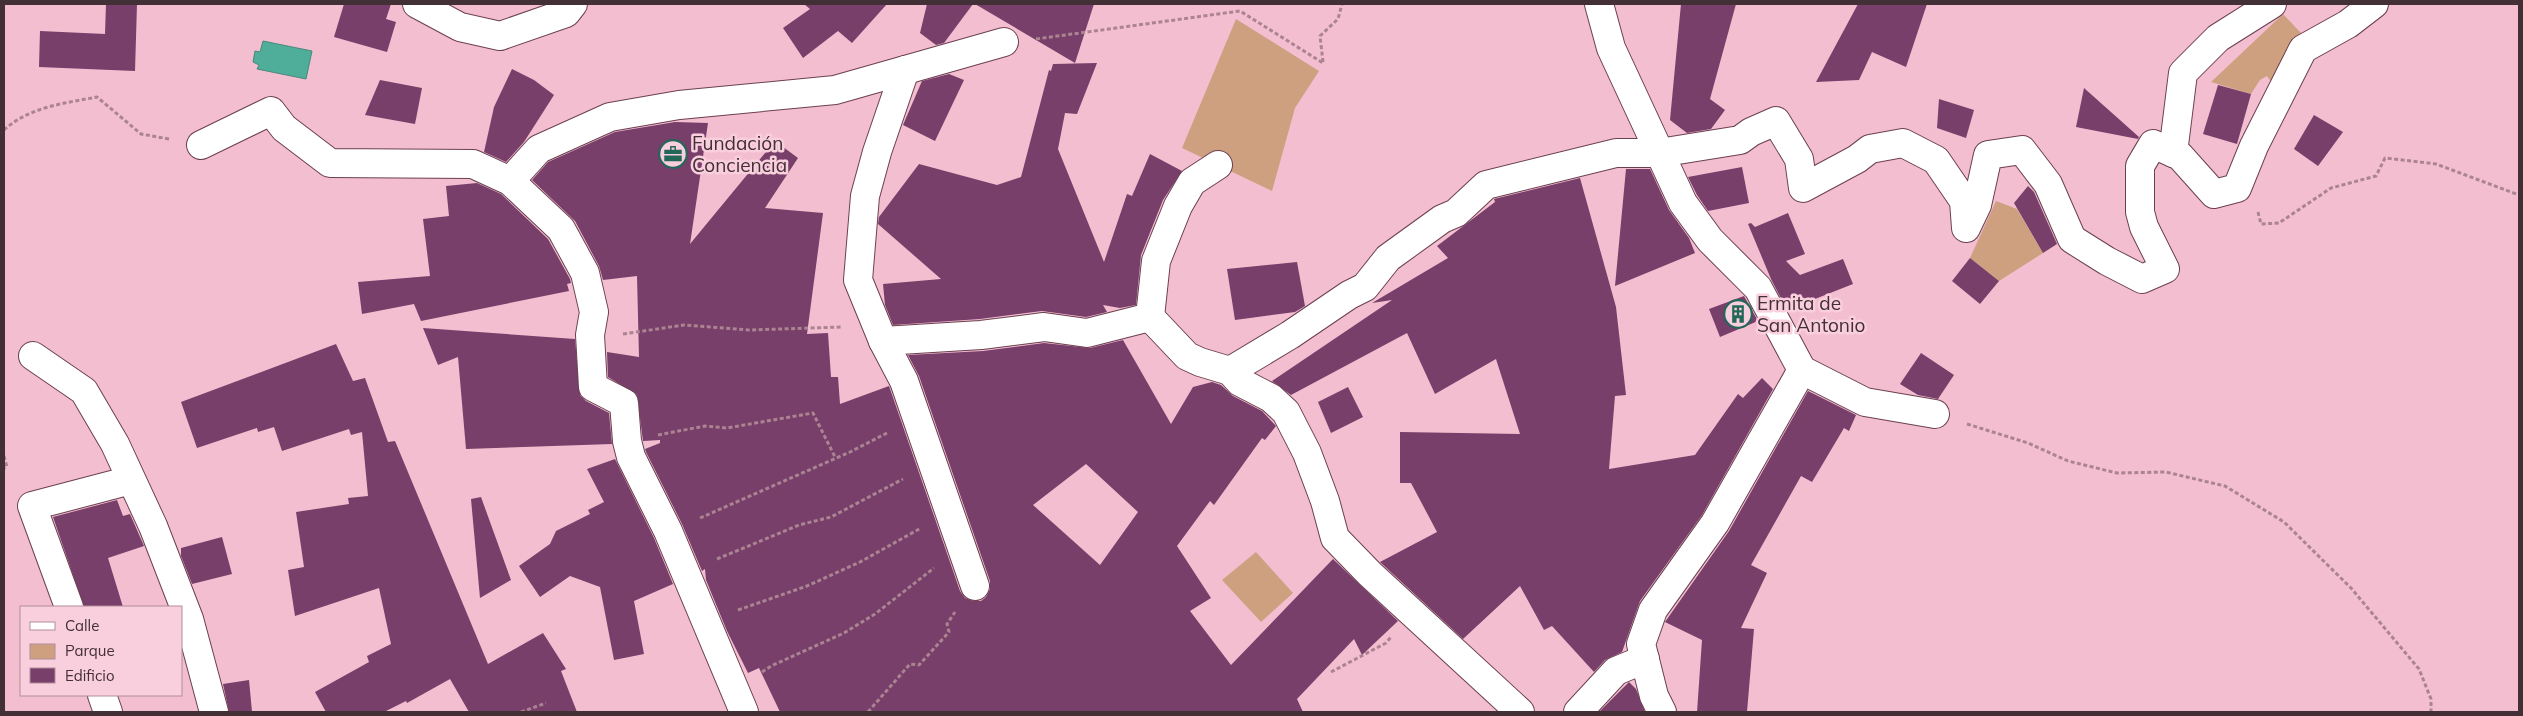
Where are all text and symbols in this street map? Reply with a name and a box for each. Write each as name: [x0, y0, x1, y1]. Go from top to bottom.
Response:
place label: Fundación Conciencia: [692, 131, 787, 177]
office icon: Fundación Conciencia: [658, 139, 688, 169]
place label: Ermita de San Antonio: [1757, 291, 1865, 337]
building icon: Ermita de San Antonio: [1723, 299, 1753, 329]
legend: [20, 606, 182, 696]
text: Calle: [65, 616, 99, 635]
text: Parque: [65, 641, 115, 660]
text: Edificio: [65, 666, 115, 685]

